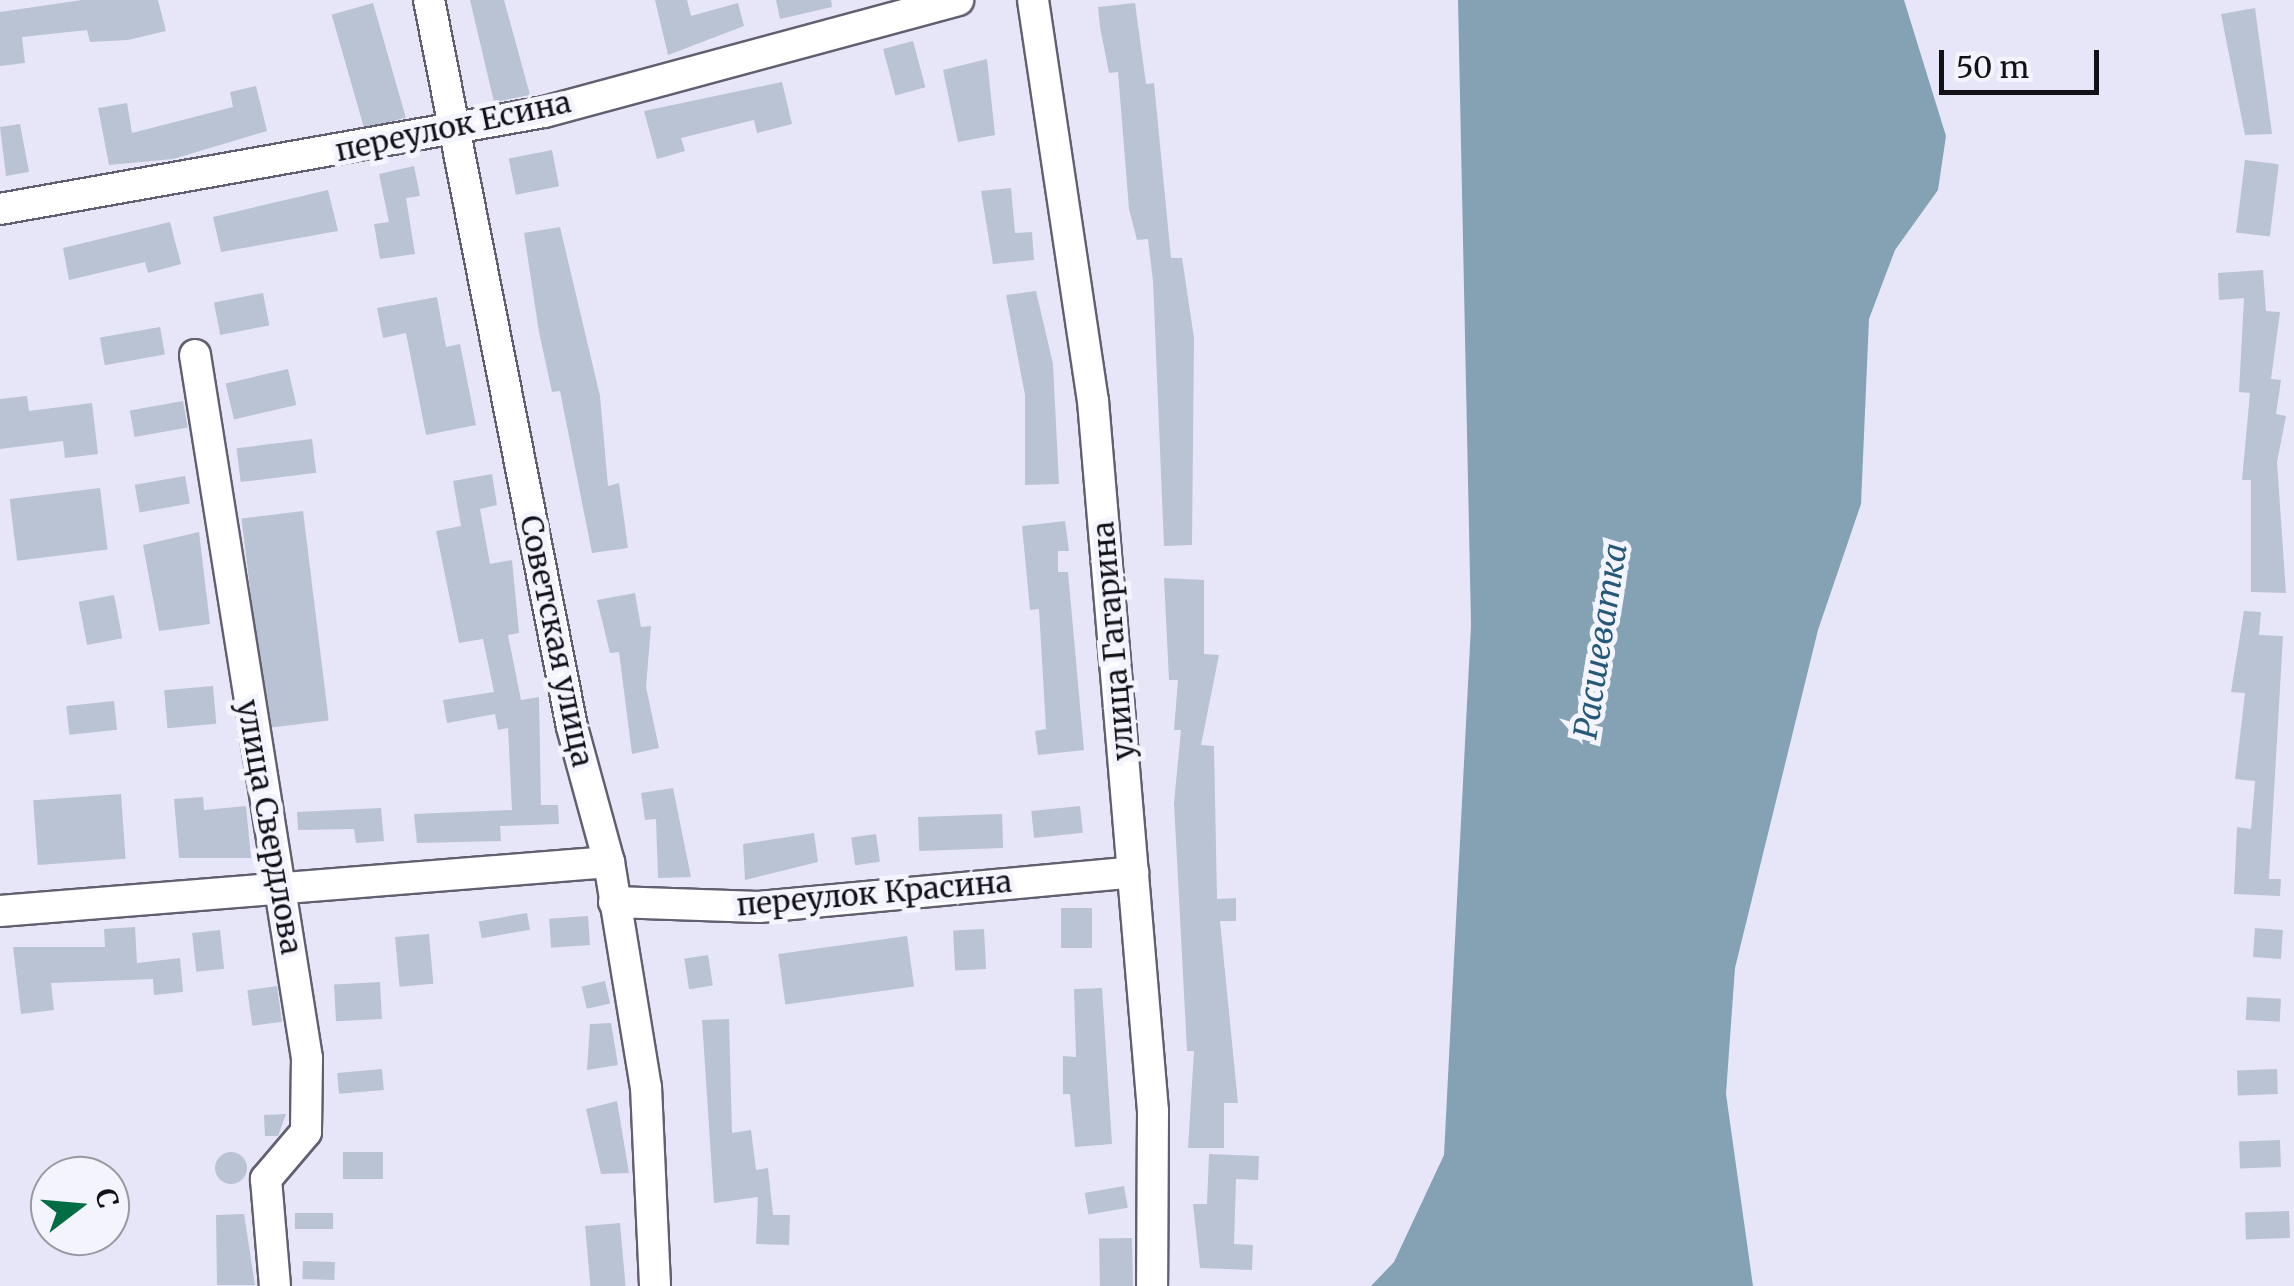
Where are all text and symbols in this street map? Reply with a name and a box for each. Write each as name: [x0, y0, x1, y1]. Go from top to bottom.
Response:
scale bar: [1944, 30, 2104, 92]
text: 50 m: [1956, 48, 2029, 86]
street label: переулок Есина: [332, 83, 574, 169]
street label: Советская улица: [513, 512, 601, 770]
street label: улица Гагарина: [1085, 520, 1141, 762]
water label: Расшеватка: [1567, 540, 1635, 742]
street label: улица Свердлова: [230, 697, 310, 957]
street label: переулок Красина: [735, 863, 1013, 923]
north arrow: [30, 1156, 130, 1256]
text: С: [87, 1184, 127, 1212]

